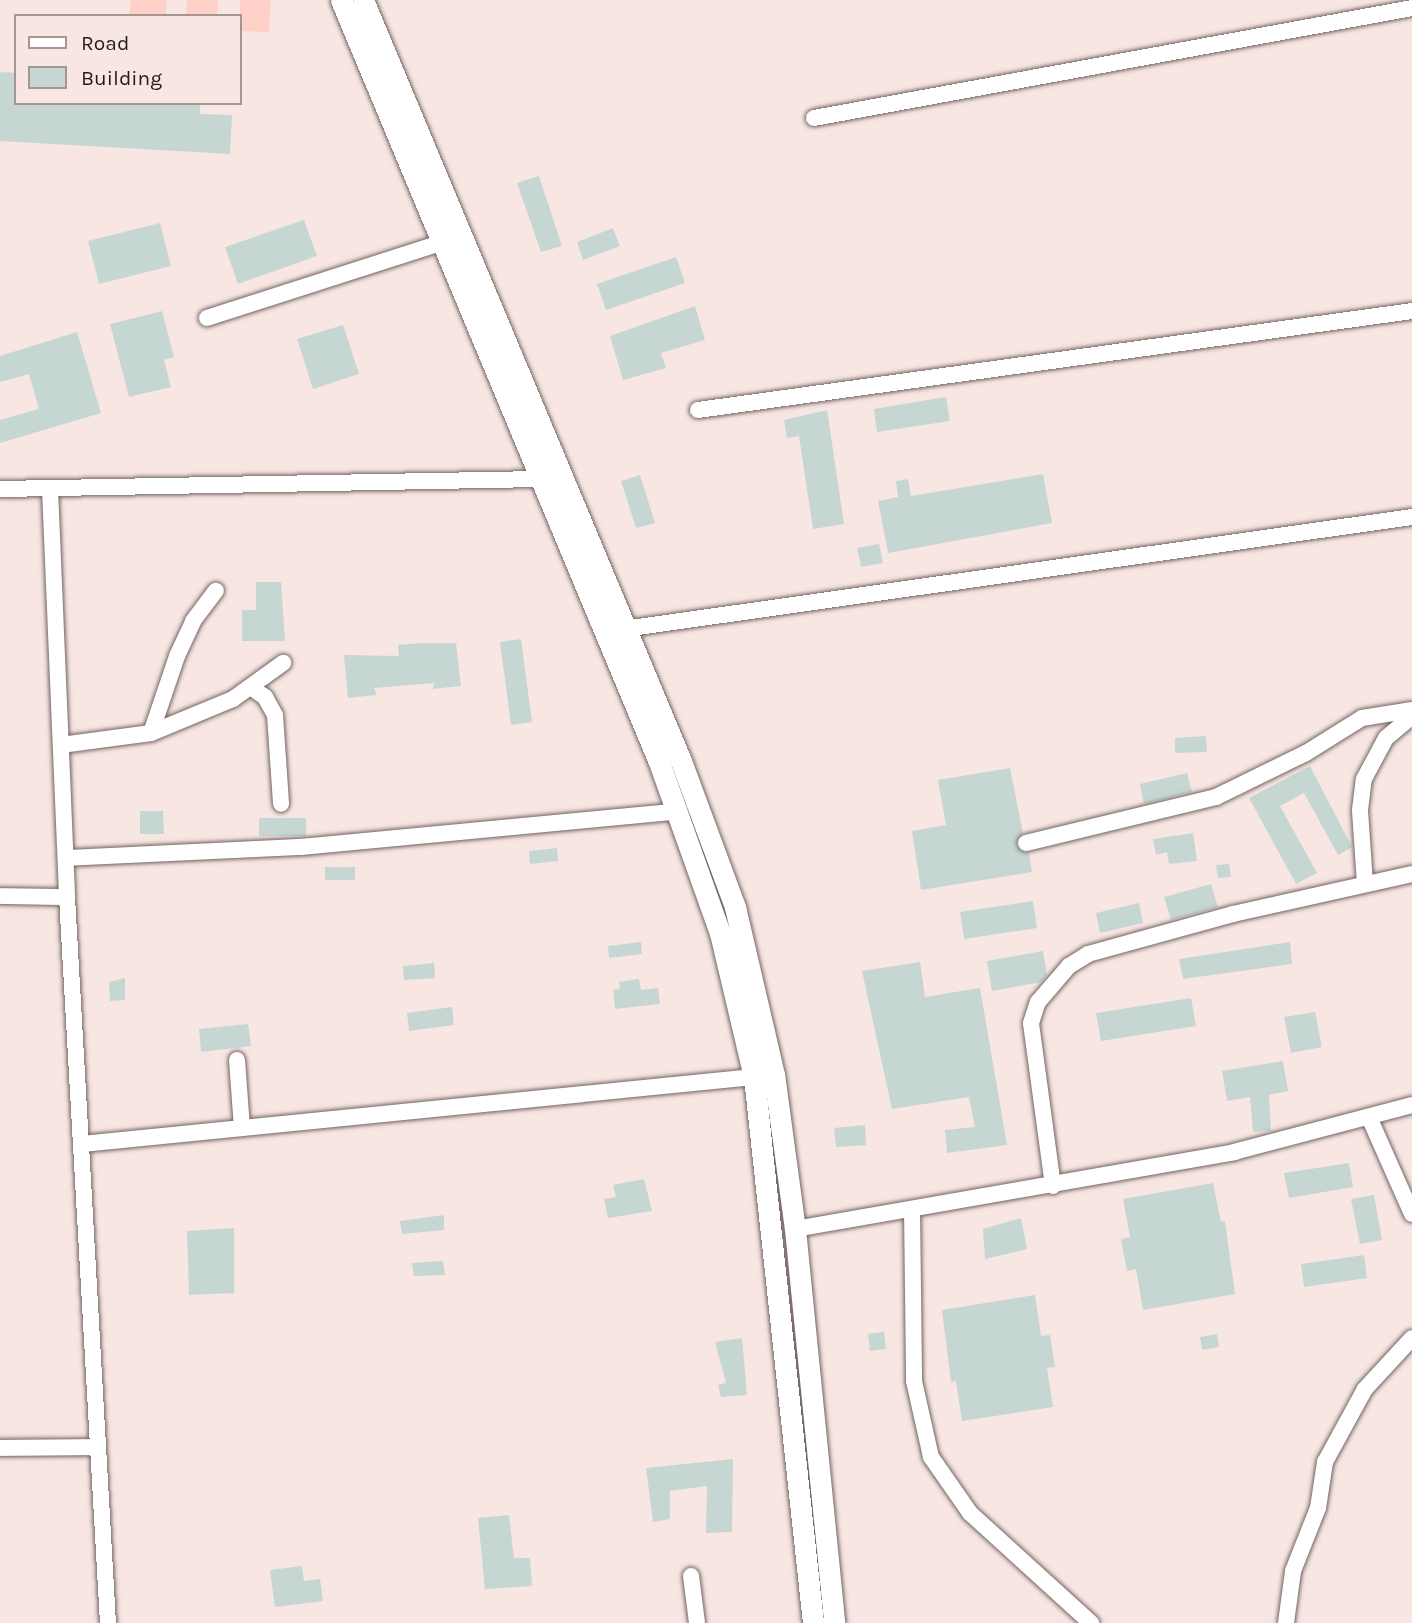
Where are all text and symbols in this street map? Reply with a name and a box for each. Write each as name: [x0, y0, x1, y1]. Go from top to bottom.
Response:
legend: [14, 14, 242, 105]
text: Road: [81, 31, 129, 55]
text: Building: [81, 66, 162, 90]

